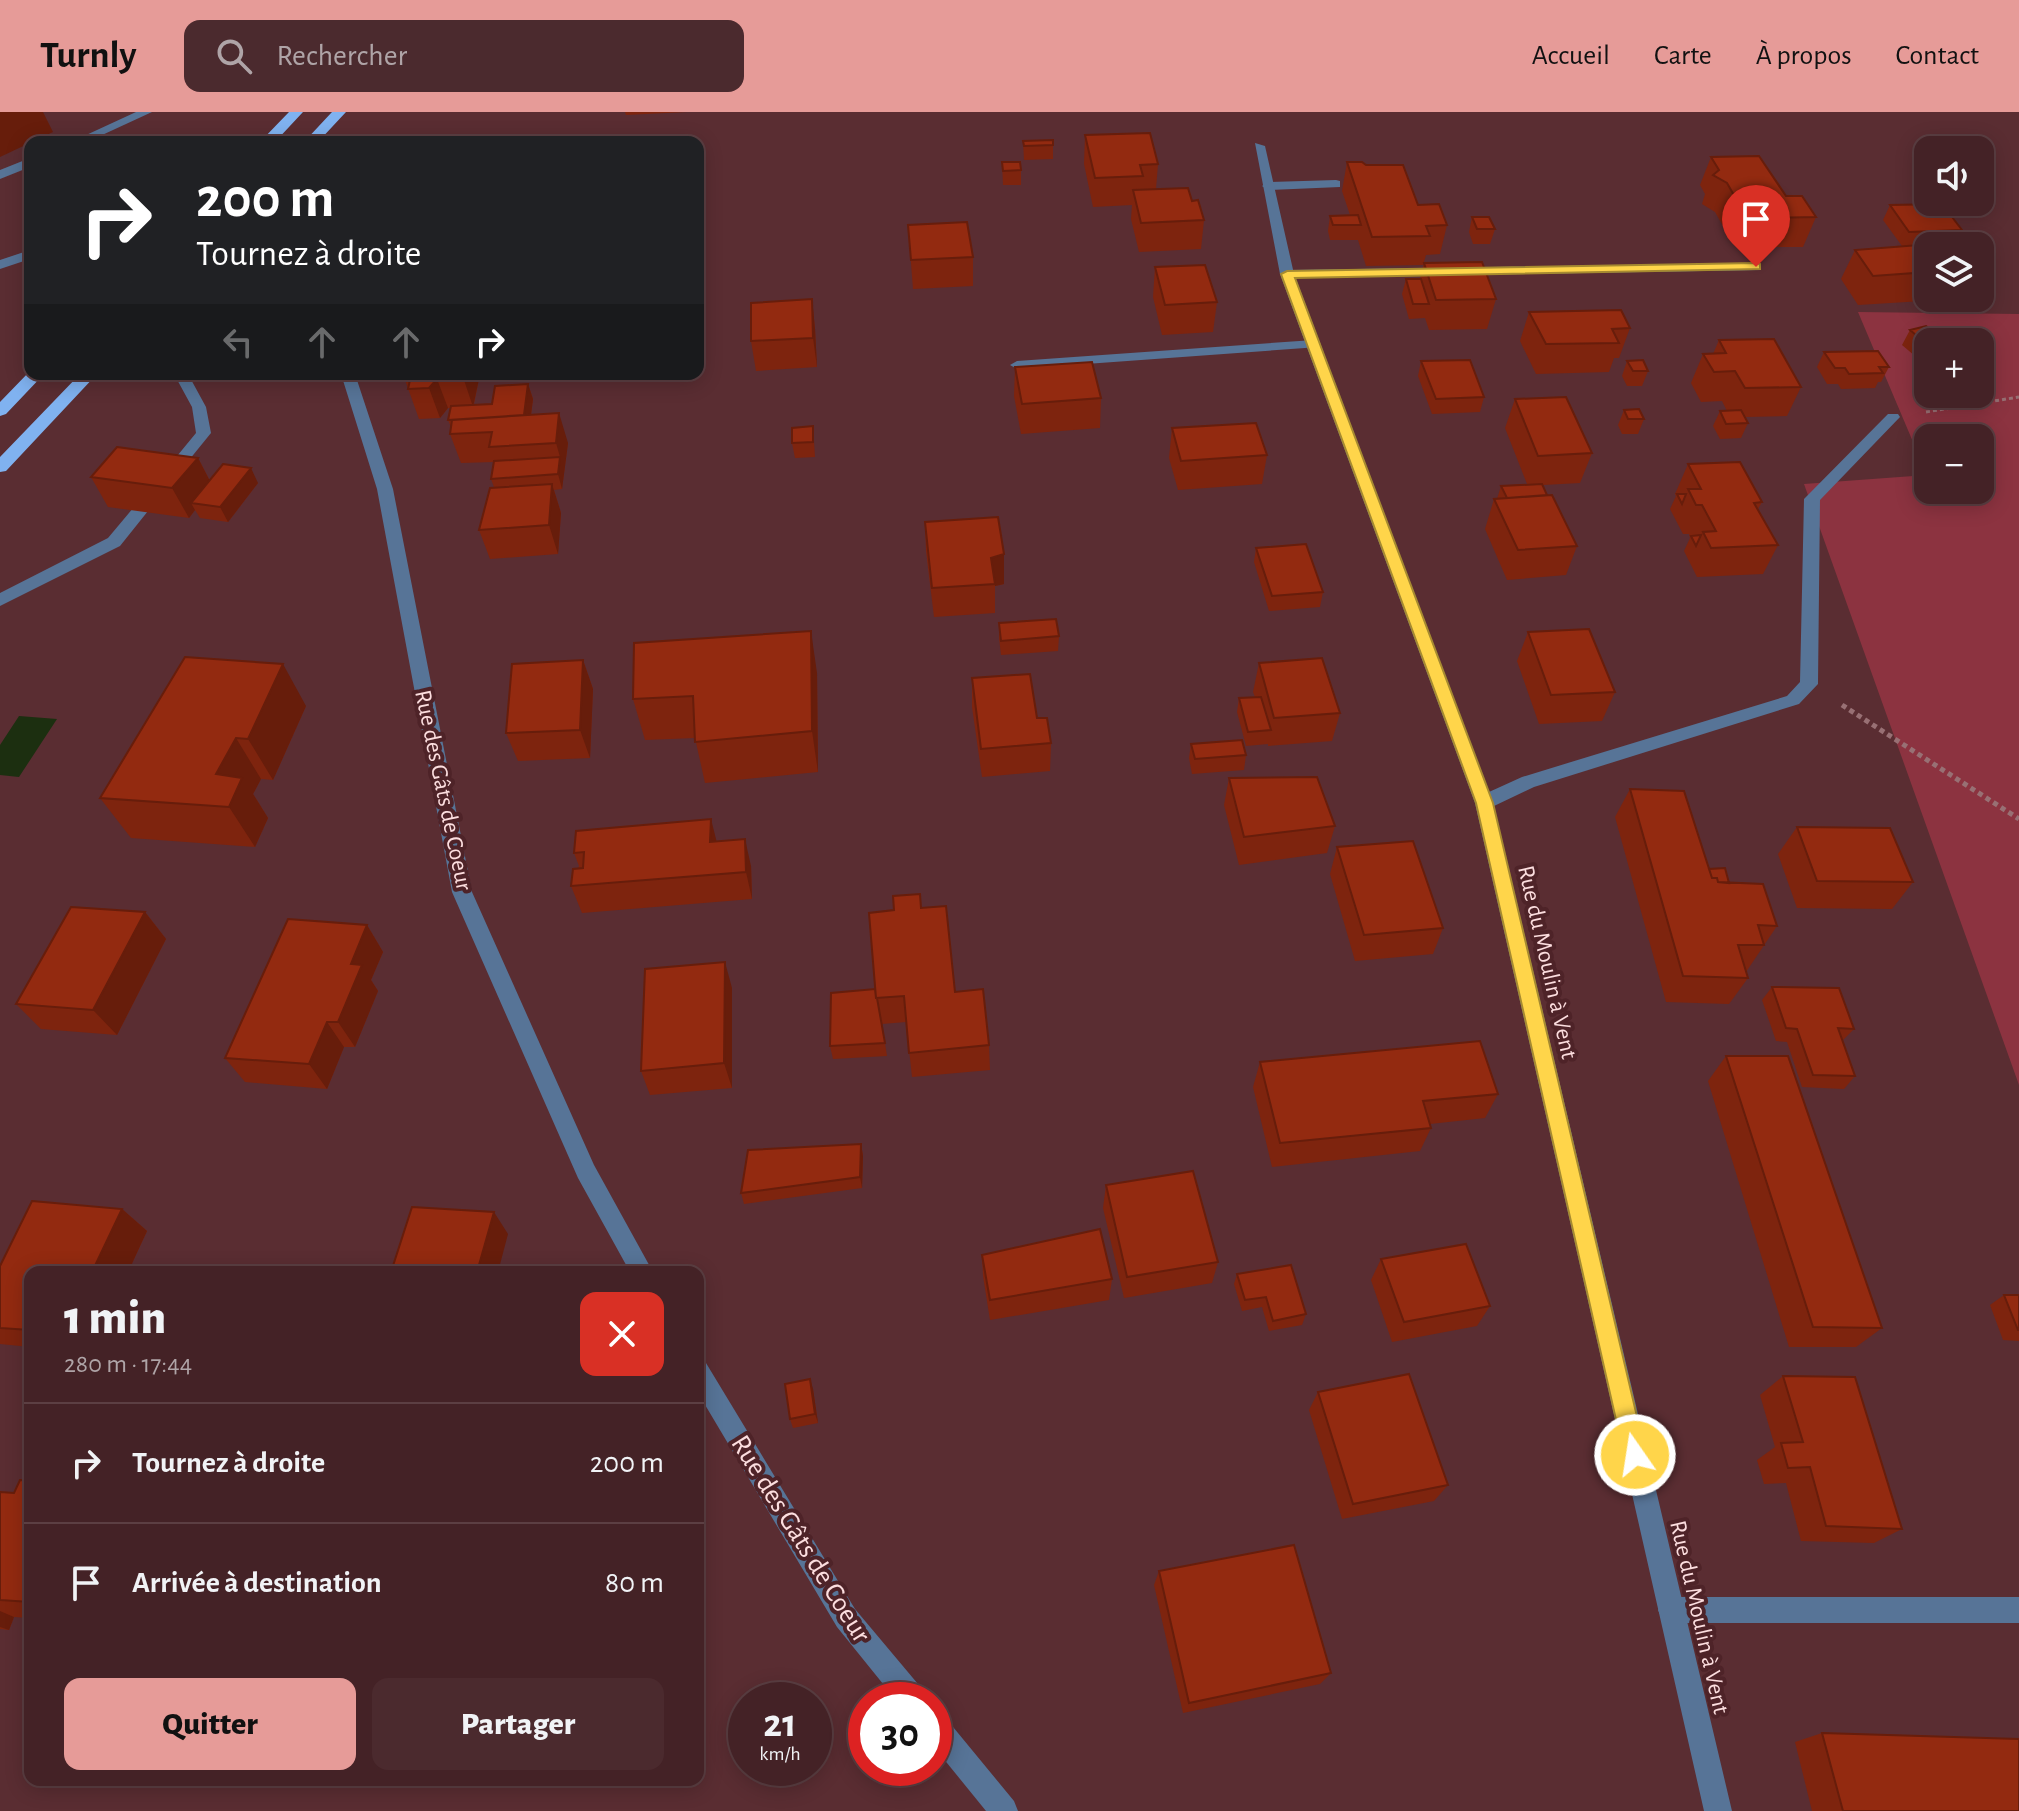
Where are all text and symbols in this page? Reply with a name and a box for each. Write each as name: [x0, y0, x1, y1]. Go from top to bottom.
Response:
search box: [184, 20, 744, 92]
icon: search: [212, 34, 256, 78]
text: Turnly: [40, 37, 136, 75]
text: Rechercher: [276, 41, 407, 71]
text: Accueil: [1532, 42, 1610, 70]
text: Carte: [1654, 42, 1712, 70]
text: À propos: [1756, 42, 1852, 70]
text: Contact: [1896, 42, 1979, 70]
map controls: [1914, 136, 1994, 504]
button: sound: [1914, 136, 1994, 216]
icon: right: [64, 168, 168, 272]
text: 200 m: [196, 171, 334, 227]
pin: [1722, 185, 1790, 267]
icon: arrive: [1734, 197, 1778, 241]
button: layers: [1914, 232, 1994, 312]
text: Tournez à droite: [196, 236, 421, 272]
icon: left: [216, 320, 260, 364]
icon: ahead: [300, 320, 344, 364]
icon: ahead: [384, 320, 428, 364]
icon: right: [468, 320, 512, 364]
button: +: [1914, 328, 1994, 408]
button: −: [1914, 424, 1994, 504]
street label: Rue des Gâts de Coeur: [410, 688, 476, 893]
street label: Rue du Moulin à Vent: [1513, 863, 1581, 1062]
button: close: [580, 1292, 664, 1376]
text: 1 min: [64, 1295, 166, 1343]
text: 280 m · 17:44: [64, 1351, 192, 1377]
position arrow: [1593, 1413, 1677, 1497]
street label: Rue des Gâts de Coeur: [725, 1431, 875, 1648]
icon: right: [64, 1441, 108, 1485]
text: Tournez à droite: [132, 1448, 325, 1478]
text: 200 m: [590, 1448, 664, 1478]
street label: Rue du Moulin à Vent: [1665, 1518, 1733, 1717]
icon: arrive: [64, 1561, 108, 1605]
text: Arrivée à destination: [132, 1568, 382, 1598]
text: 80 m: [605, 1568, 664, 1598]
button: Quitter: [64, 1678, 356, 1770]
button: Partager: [372, 1678, 664, 1770]
speed limit sign: 30: [848, 1682, 952, 1786]
text: 21: [763, 1704, 797, 1744]
text: km/h: [759, 1744, 801, 1764]

